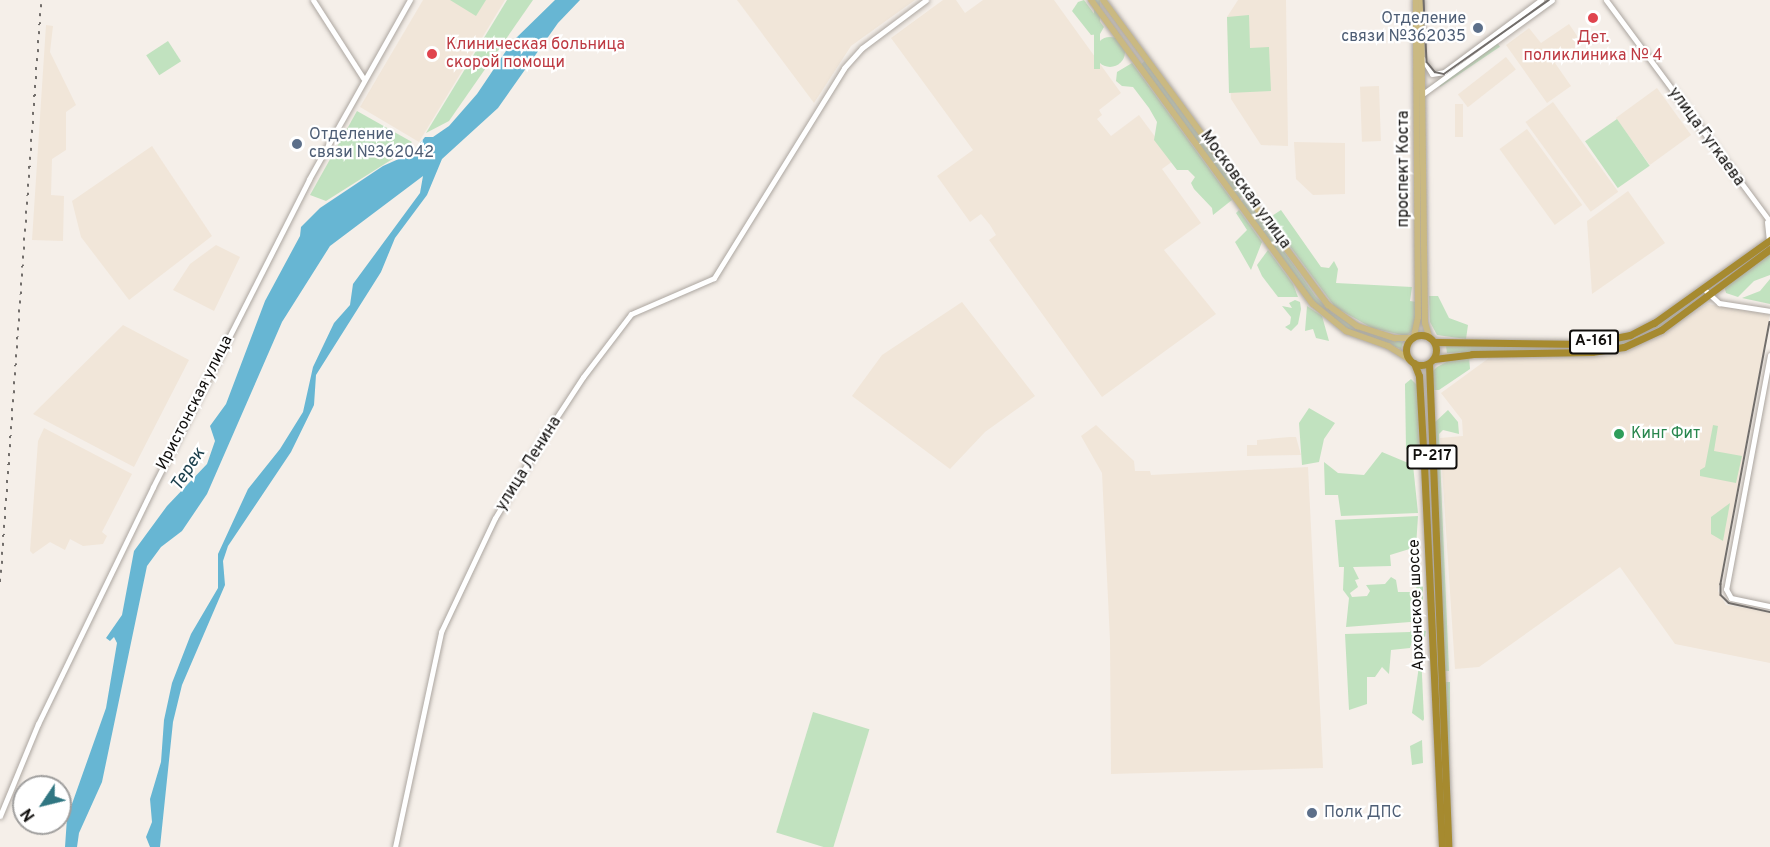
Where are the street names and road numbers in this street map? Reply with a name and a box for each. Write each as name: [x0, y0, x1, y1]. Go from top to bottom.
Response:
street label: улица Гугкаева: [1664, 84, 1748, 190]
street label: проспект Коста: [1394, 111, 1414, 227]
street label: Московская улица: [1196, 127, 1294, 253]
road number: А-161: [1568, 330, 1620, 354]
street label: Иристонская улица: [153, 333, 237, 473]
street label: улица Ленина: [492, 413, 566, 515]
road number: Р-217: [1406, 445, 1458, 469]
street label: Архонское шоссе: [1405, 539, 1429, 671]

